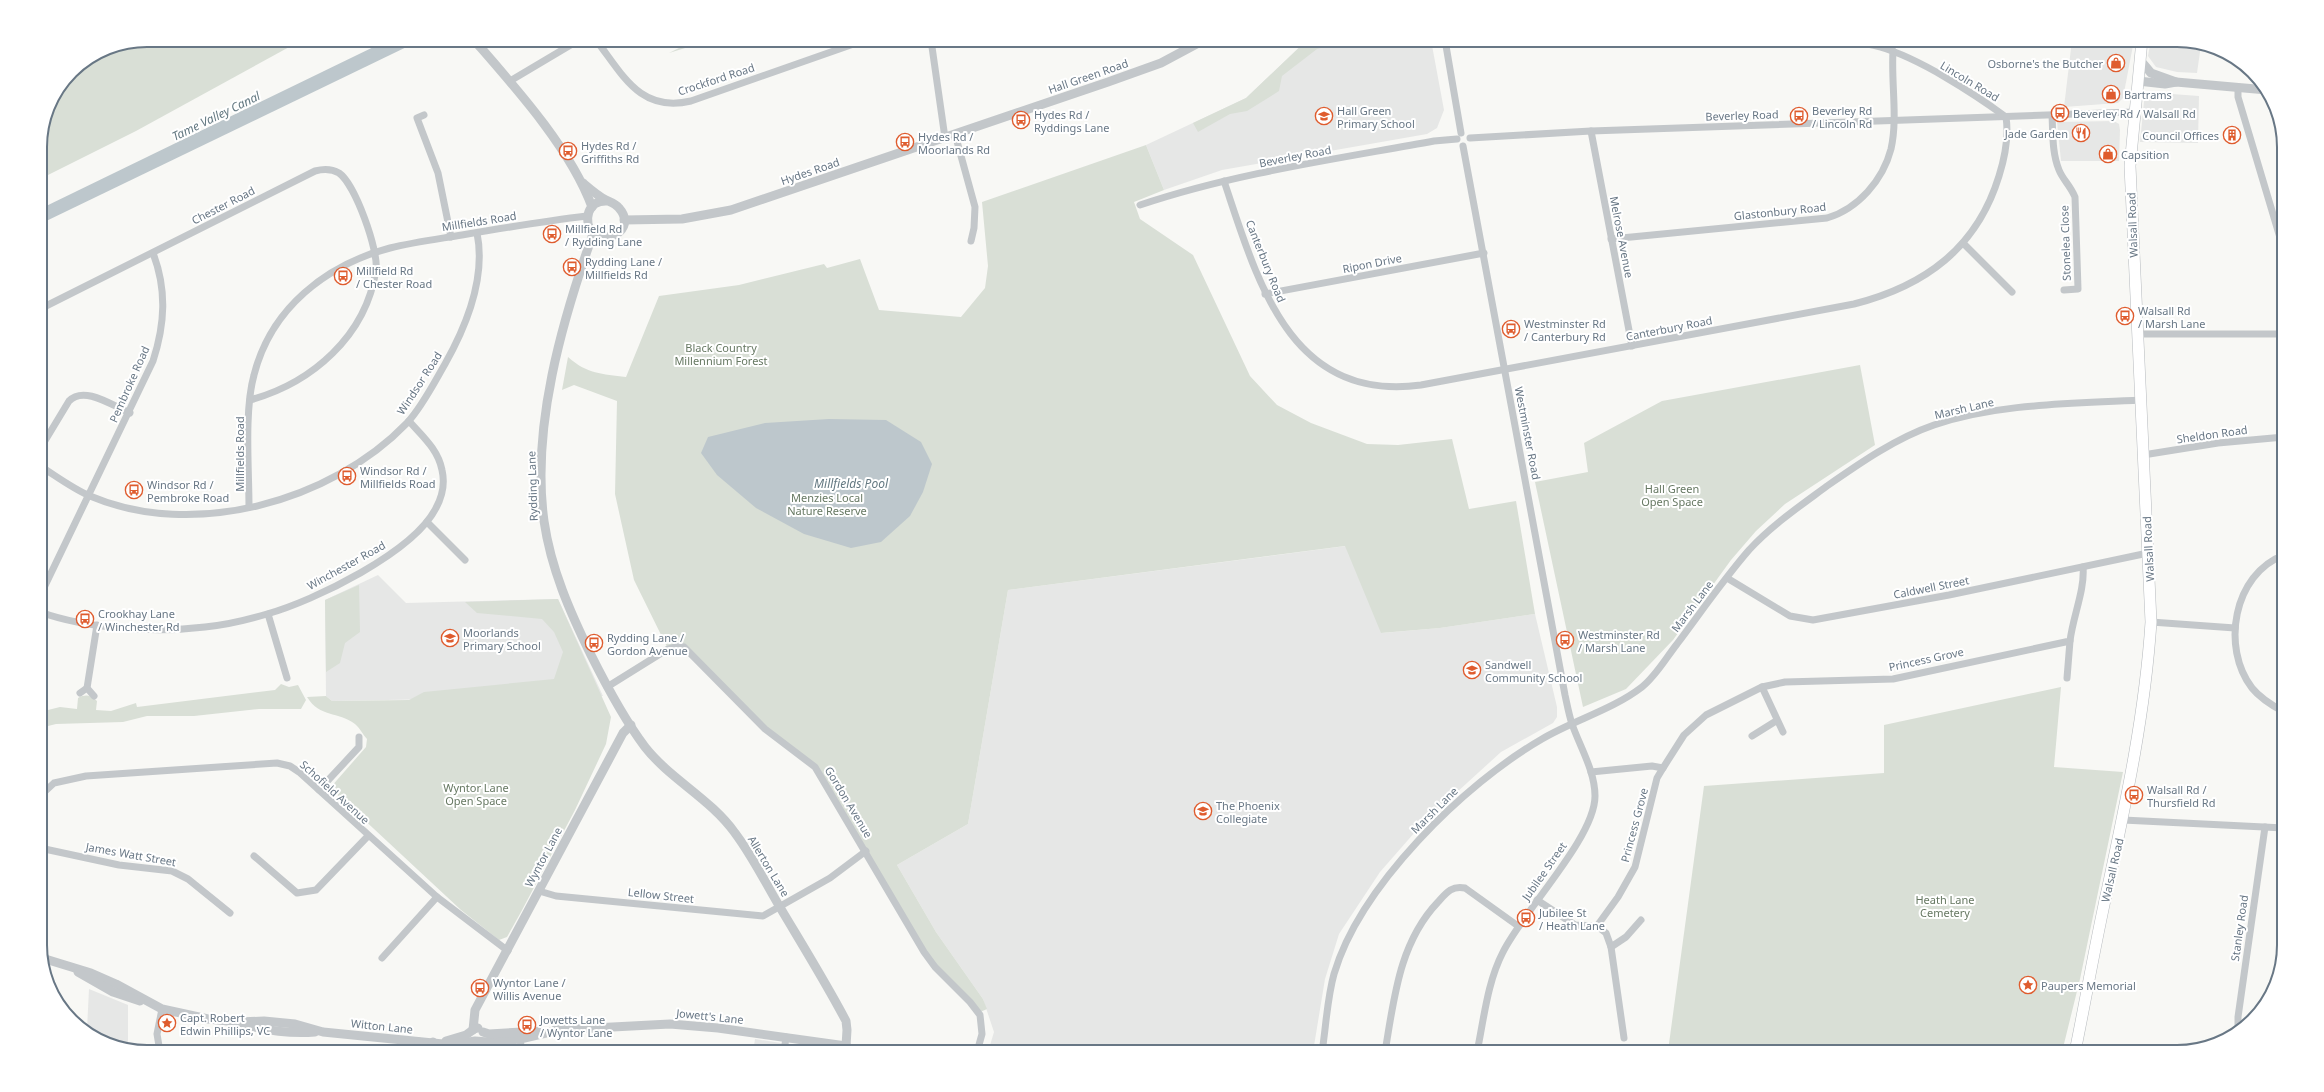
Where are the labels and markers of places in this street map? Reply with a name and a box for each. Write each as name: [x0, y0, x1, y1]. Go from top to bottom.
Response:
shop icon: Osborne's the Butcher: [2106, 53, 2126, 73]
place label: Osborne's the Butcher: [1987, 56, 2103, 71]
shop icon: Bartrams: [2101, 84, 2121, 104]
place label: Bartrams: [2124, 87, 2172, 102]
place label: Hall Green Primary School: [1337, 103, 1415, 131]
place label: Beverley Rd / Lincoln Rd: [1812, 103, 1872, 131]
bus stop icon: Beverley Rd / Walsall Rd: [2050, 103, 2070, 123]
school or university icon: Hall Green Primary School: [1314, 106, 1334, 126]
bus stop icon: Beverley Rd / Lincoln Rd: [1789, 106, 1809, 126]
place label: Beverley Rd / Walsall Rd: [2073, 106, 2196, 121]
place label: Hydes Rd / Ryddings Lane: [1034, 107, 1109, 135]
bus stop icon: Hydes Rd / Ryddings Lane: [1011, 110, 1031, 130]
restaurant icon: Jade Garden: [2071, 123, 2091, 143]
building icon: Council Offices: [2222, 125, 2242, 145]
place label: Jade Garden: [2004, 126, 2068, 141]
place label: Council Offices: [2142, 128, 2219, 143]
place label: Hydes Rd / Moorlands Rd: [918, 129, 990, 157]
bus stop icon: Hydes Rd / Moorlands Rd: [895, 132, 915, 152]
place label: Hydes Rd / Griffiths Rd: [581, 138, 639, 166]
bus stop icon: Hydes Rd / Griffiths Rd: [558, 141, 578, 161]
shop icon: Capsition: [2098, 144, 2118, 164]
place label: Capsition: [2121, 147, 2169, 162]
place label: Millfield Rd / Rydding Lane: [565, 221, 642, 249]
bus stop icon: Millfield Rd / Rydding Lane: [542, 224, 562, 244]
place label: Rydding Lane / Millfields Rd: [585, 254, 662, 282]
bus stop icon: Rydding Lane / Millfields Rd: [562, 257, 582, 277]
place label: Millfield Rd / Chester Road: [356, 263, 432, 291]
bus stop icon: Millfield Rd / Chester Road: [333, 266, 353, 286]
place label: Walsall Rd / Marsh Lane: [2138, 303, 2206, 331]
bus stop icon: Walsall Rd / Marsh Lane: [2115, 306, 2135, 326]
place label: Westminster Rd / Canterbury Rd: [1524, 316, 1606, 344]
bus stop icon: Westminster Rd / Canterbury Rd: [1501, 319, 1521, 339]
place label: Windsor Rd / Millfields Road: [360, 463, 435, 491]
bus stop icon: Windsor Rd / Millfields Road: [337, 466, 357, 486]
place label: Windsor Rd / Pembroke Road: [147, 477, 229, 505]
bus stop icon: Windsor Rd / Pembroke Road: [124, 480, 144, 500]
place label: Crookhay Lane / Winchester Rd: [98, 606, 180, 634]
bus stop icon: Crookhay Lane / Winchester Rd: [75, 609, 95, 629]
place label: Moorlands Primary School: [463, 625, 541, 653]
place label: Westminster Rd / Marsh Lane: [1578, 627, 1660, 655]
school or university icon: Moorlands Primary School: [440, 628, 460, 648]
place label: Rydding Lane / Gordon Avenue: [607, 630, 688, 658]
bus stop icon: Westminster Rd / Marsh Lane: [1555, 630, 1575, 650]
bus stop icon: Rydding Lane / Gordon Avenue: [584, 633, 604, 653]
place label: Sandwell Community School: [1485, 657, 1582, 685]
school or university icon: Sandwell Community School: [1462, 660, 1482, 680]
place label: Walsall Rd / Thursfield Rd: [2147, 782, 2215, 810]
bus stop icon: Walsall Rd / Thursfield Rd: [2124, 785, 2144, 805]
place label: The Phoenix Collegiate: [1216, 798, 1280, 826]
school or university icon: The Phoenix Collegiate: [1193, 801, 1213, 821]
place label: Jubilee St / Heath Lane: [1538, 905, 1605, 933]
bus stop icon: Jubilee St / Heath Lane: [1516, 908, 1536, 928]
place label: Wyntor Lane / Willis Avenue: [493, 975, 566, 1003]
place icon: Paupers Memorial: [2018, 975, 2038, 995]
bus stop icon: Wyntor Lane / Willis Avenue: [470, 978, 490, 998]
place label: Paupers Memorial: [2041, 978, 2136, 993]
place label: Capt. Robert Edwin Phillips, VC: [180, 1010, 270, 1038]
place label: Jowetts Lane / Wyntor Lane: [539, 1012, 613, 1040]
place icon: Capt. Robert Edwin Phillips, VC: [157, 1013, 177, 1033]
bus stop icon: Jowetts Lane / Wyntor Lane: [517, 1015, 537, 1035]

